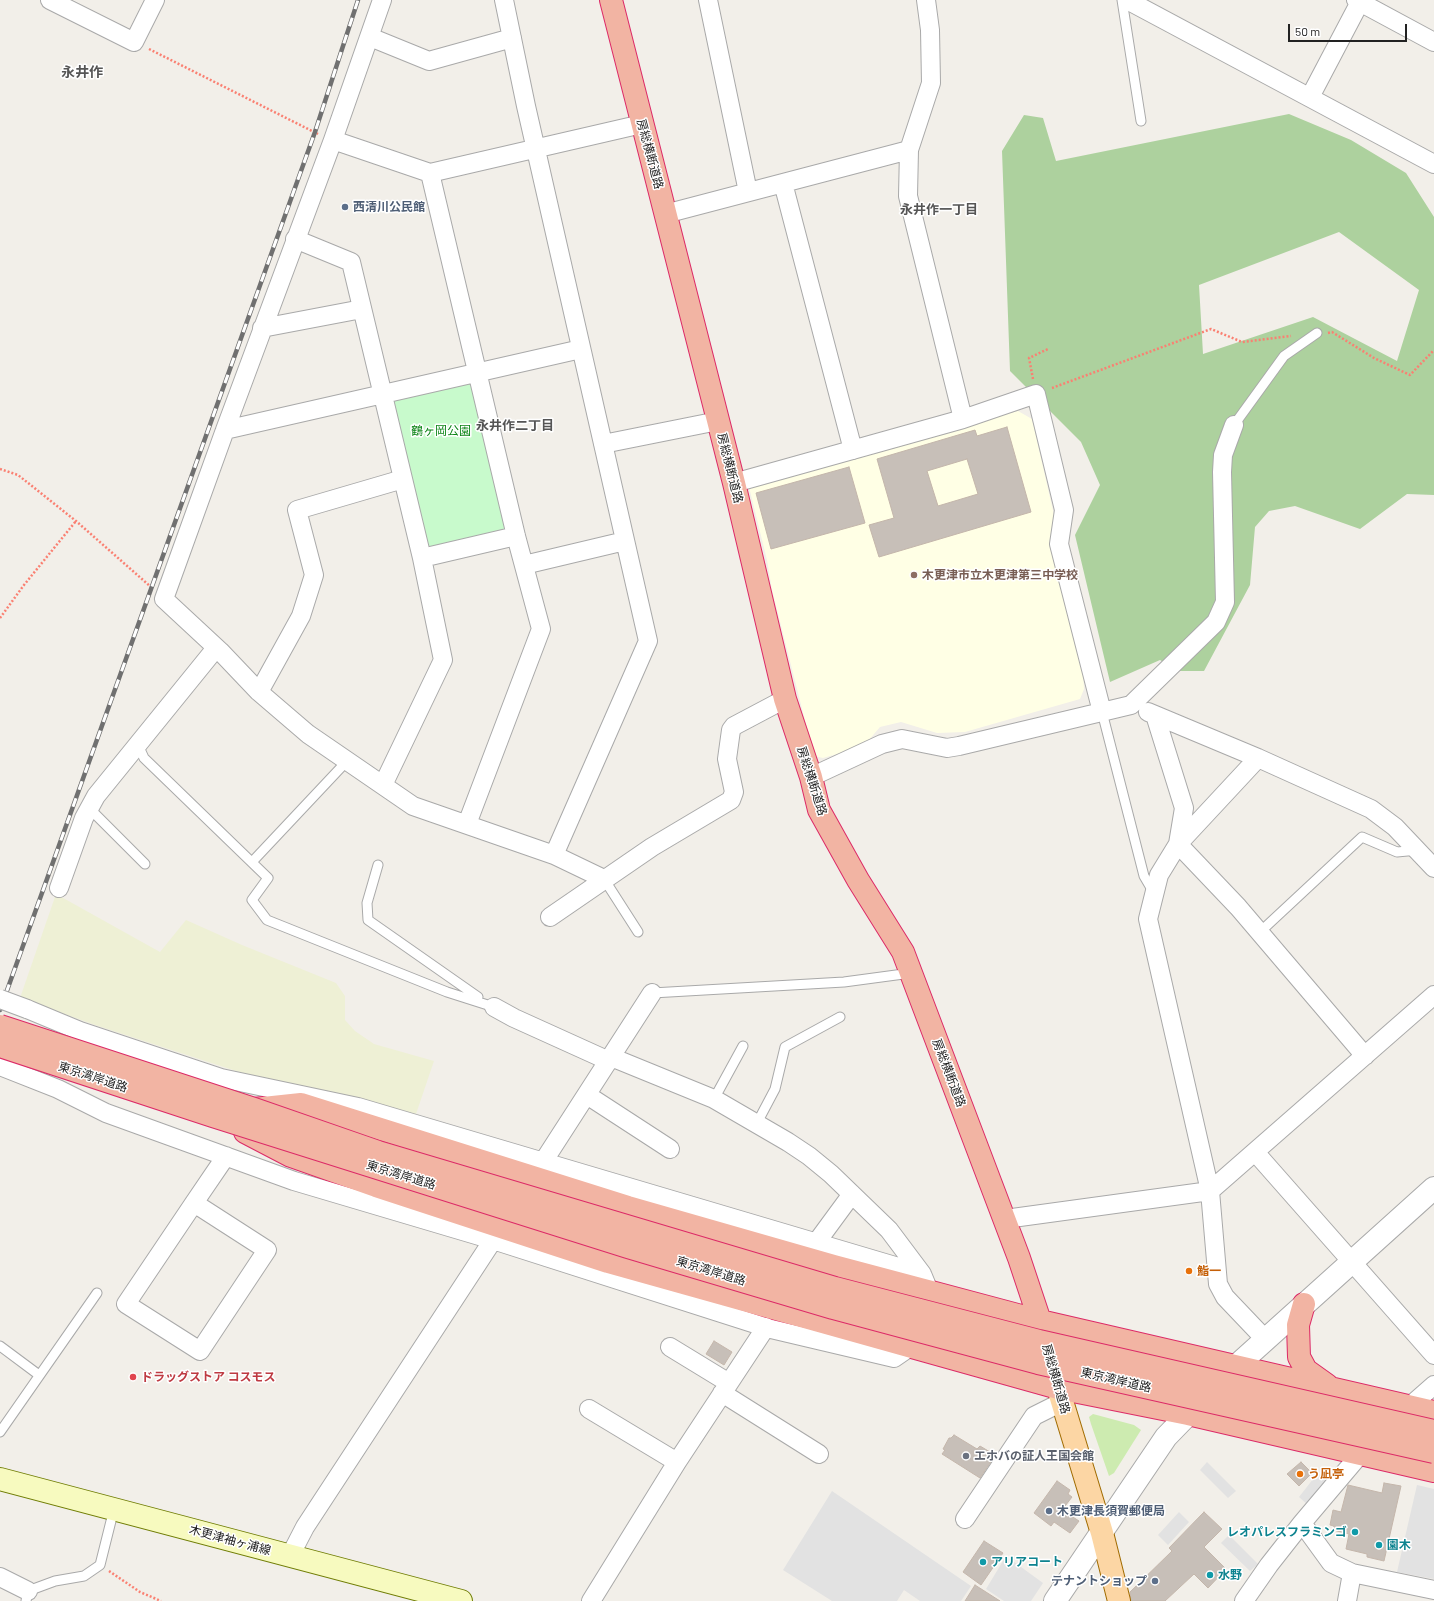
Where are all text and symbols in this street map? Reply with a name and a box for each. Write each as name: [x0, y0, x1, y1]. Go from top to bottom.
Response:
scale bar: [1290, 16, 1409, 42]
text: 50 m: [1295, 24, 1320, 38]
district label: 永井作: [61, 64, 103, 80]
street label: 房総横断道路: [634, 117, 666, 191]
place label: 西清川公民館: [353, 200, 425, 214]
marker: 西清川公民館: [340, 202, 350, 212]
district label: 永井作一丁目: [900, 202, 978, 218]
district label: 永井作二丁目: [476, 418, 554, 434]
park label: 鶴ヶ岡公園: [411, 424, 471, 438]
street label: 房総横断道路: [714, 431, 746, 505]
place label: 木更津市立木更津第三中学校: [922, 568, 1078, 582]
marker: 木更津市立木更津第三中学校: [909, 570, 919, 580]
street label: 房総横断道路: [794, 745, 830, 817]
street label: 房総横断道路: [929, 1037, 969, 1109]
street label: 東京湾岸道路: [57, 1059, 129, 1095]
street label: 東京湾岸道路: [364, 1158, 438, 1192]
street label: 東京湾岸道路: [674, 1254, 748, 1288]
place label: 鮨一: [1197, 1264, 1221, 1278]
marker: 鮨一: [1184, 1266, 1194, 1276]
street label: 房総横断道路: [1039, 1342, 1073, 1416]
street label: 東京湾岸道路: [1079, 1365, 1153, 1395]
place label: ドラッグストア コスモス: [141, 1370, 275, 1384]
marker: ドラッグストア コスモス: [128, 1372, 138, 1382]
place label: エホバの証人王国会館: [974, 1449, 1094, 1463]
marker: エホバの証人王国会館: [961, 1451, 971, 1461]
place label: う凪亭: [1308, 1467, 1344, 1481]
marker: う凪亭: [1295, 1469, 1305, 1479]
place label: 木更津長須賀郵便局: [1057, 1504, 1165, 1518]
marker: 木更津長須賀郵便局: [1044, 1506, 1054, 1516]
street label: 木更津袖ヶ浦線: [188, 1522, 272, 1558]
place label: レオパレスフラミンゴ: [1227, 1525, 1347, 1539]
marker: レオパレスフラミンゴ: [1350, 1527, 1360, 1537]
place label: 園木: [1387, 1538, 1411, 1552]
marker: 園木: [1374, 1540, 1384, 1550]
place label: アリアコート: [991, 1555, 1063, 1569]
marker: アリアコート: [978, 1557, 988, 1567]
place label: 水野: [1218, 1568, 1242, 1582]
marker: 水野: [1205, 1570, 1215, 1580]
place label: テナントショップ: [1051, 1574, 1147, 1588]
marker: テナントショップ: [1150, 1576, 1160, 1586]

